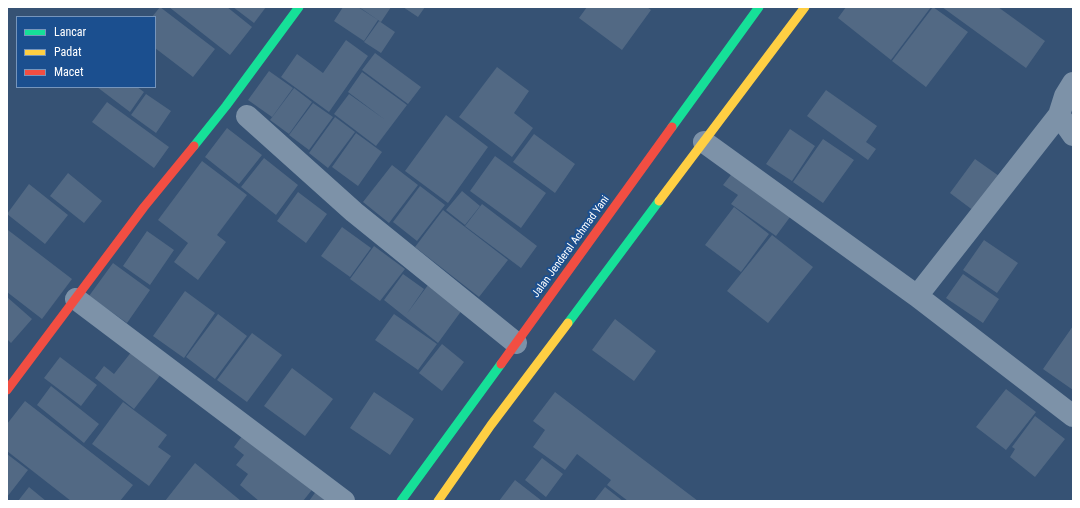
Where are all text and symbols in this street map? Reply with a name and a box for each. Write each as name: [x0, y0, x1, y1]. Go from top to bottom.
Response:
legend: [16, 16, 156, 88]
text: Lancar: [54, 25, 86, 39]
text: Padat: [54, 45, 82, 59]
text: Macet: [54, 65, 84, 79]
street label: Jalan Jenderal Achmad Yani: [530, 193, 612, 301]

